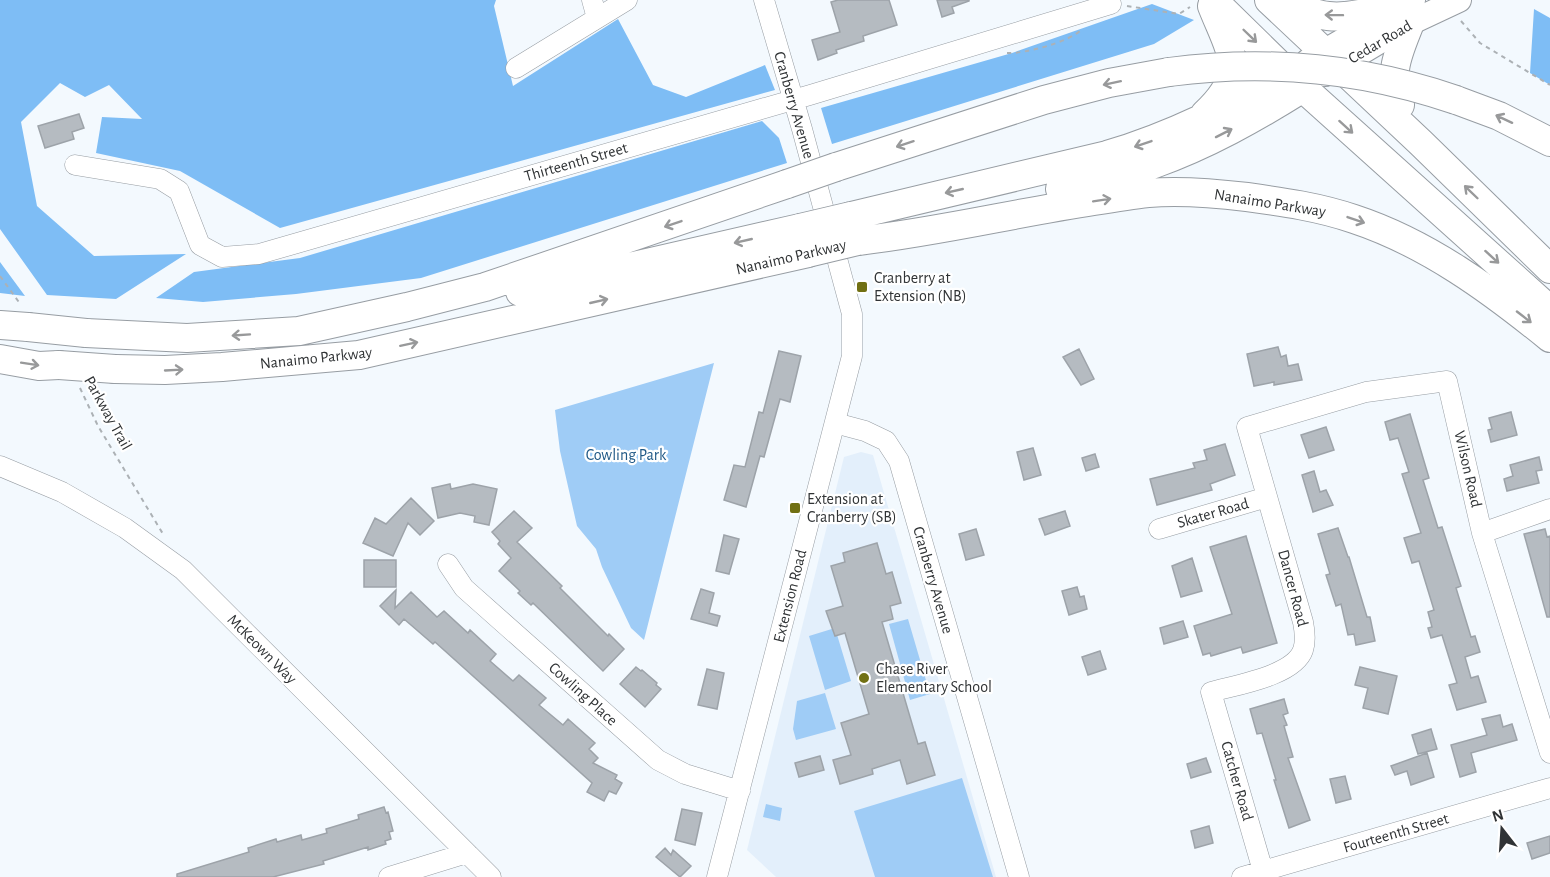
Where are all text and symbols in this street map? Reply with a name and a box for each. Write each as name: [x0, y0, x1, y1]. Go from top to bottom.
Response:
one-way arrow: [1324, 9, 1344, 21]
street label: Cedar Road: [1345, 17, 1415, 67]
one-way arrow: [1242, 29, 1257, 44]
street label: Cranberry Avenue: [770, 50, 817, 161]
one-way arrow: [1102, 78, 1122, 89]
one-way arrow: [1495, 112, 1513, 124]
one-way arrow: [1338, 120, 1353, 134]
one-way arrow: [1215, 127, 1233, 139]
one-way arrow: [1134, 139, 1153, 150]
street label: Thirteenth Street: [523, 140, 629, 184]
one-way arrow: [896, 140, 915, 151]
one-way arrow: [1464, 185, 1479, 200]
one-way arrow: [945, 186, 964, 198]
street label: Nanaimo Parkway: [1213, 186, 1327, 221]
one-way arrow: [1091, 194, 1111, 205]
one-way arrow: [1346, 216, 1365, 227]
one-way arrow: [664, 219, 683, 230]
street label: Nanaimo Parkway: [734, 236, 848, 278]
one-way arrow: [734, 236, 753, 247]
one-way arrow: [1484, 250, 1499, 264]
place label: Cranberry at Extension (NB): [874, 270, 967, 304]
marker: Cranberry at Extension (NB): [855, 280, 869, 294]
one-way arrow: [590, 295, 609, 307]
one-way arrow: [1516, 311, 1532, 324]
one-way arrow: [231, 329, 251, 340]
one-way arrow: [399, 338, 418, 349]
street label: Nanaimo Parkway: [259, 344, 373, 373]
one-way arrow: [19, 359, 39, 370]
one-way arrow: [163, 364, 183, 375]
street label: Parkway Trail: [80, 373, 135, 453]
street label: Wilson Road: [1451, 429, 1485, 509]
park label: Cowling Park: [586, 447, 667, 463]
place label: Extension at Cranberry (SB): [807, 491, 897, 526]
street label: Skater Road: [1175, 495, 1251, 531]
marker: Extension at Cranberry (SB): [788, 501, 802, 515]
street label: Cranberry Avenue: [909, 525, 956, 636]
street label: Extension Road: [771, 548, 809, 644]
street label: Dancer Road: [1275, 548, 1311, 628]
street label: McKeown Way: [224, 611, 300, 687]
street label: Cowling Place: [546, 659, 620, 729]
place label: Chase River Elementary School: [876, 661, 992, 696]
marker: Chase River Elementary School: [857, 671, 871, 685]
street label: Catcher Road: [1218, 739, 1256, 823]
north arrow: [1472, 799, 1532, 859]
text: N: [1490, 806, 1506, 825]
street label: Fourteenth Street: [1341, 810, 1451, 856]

